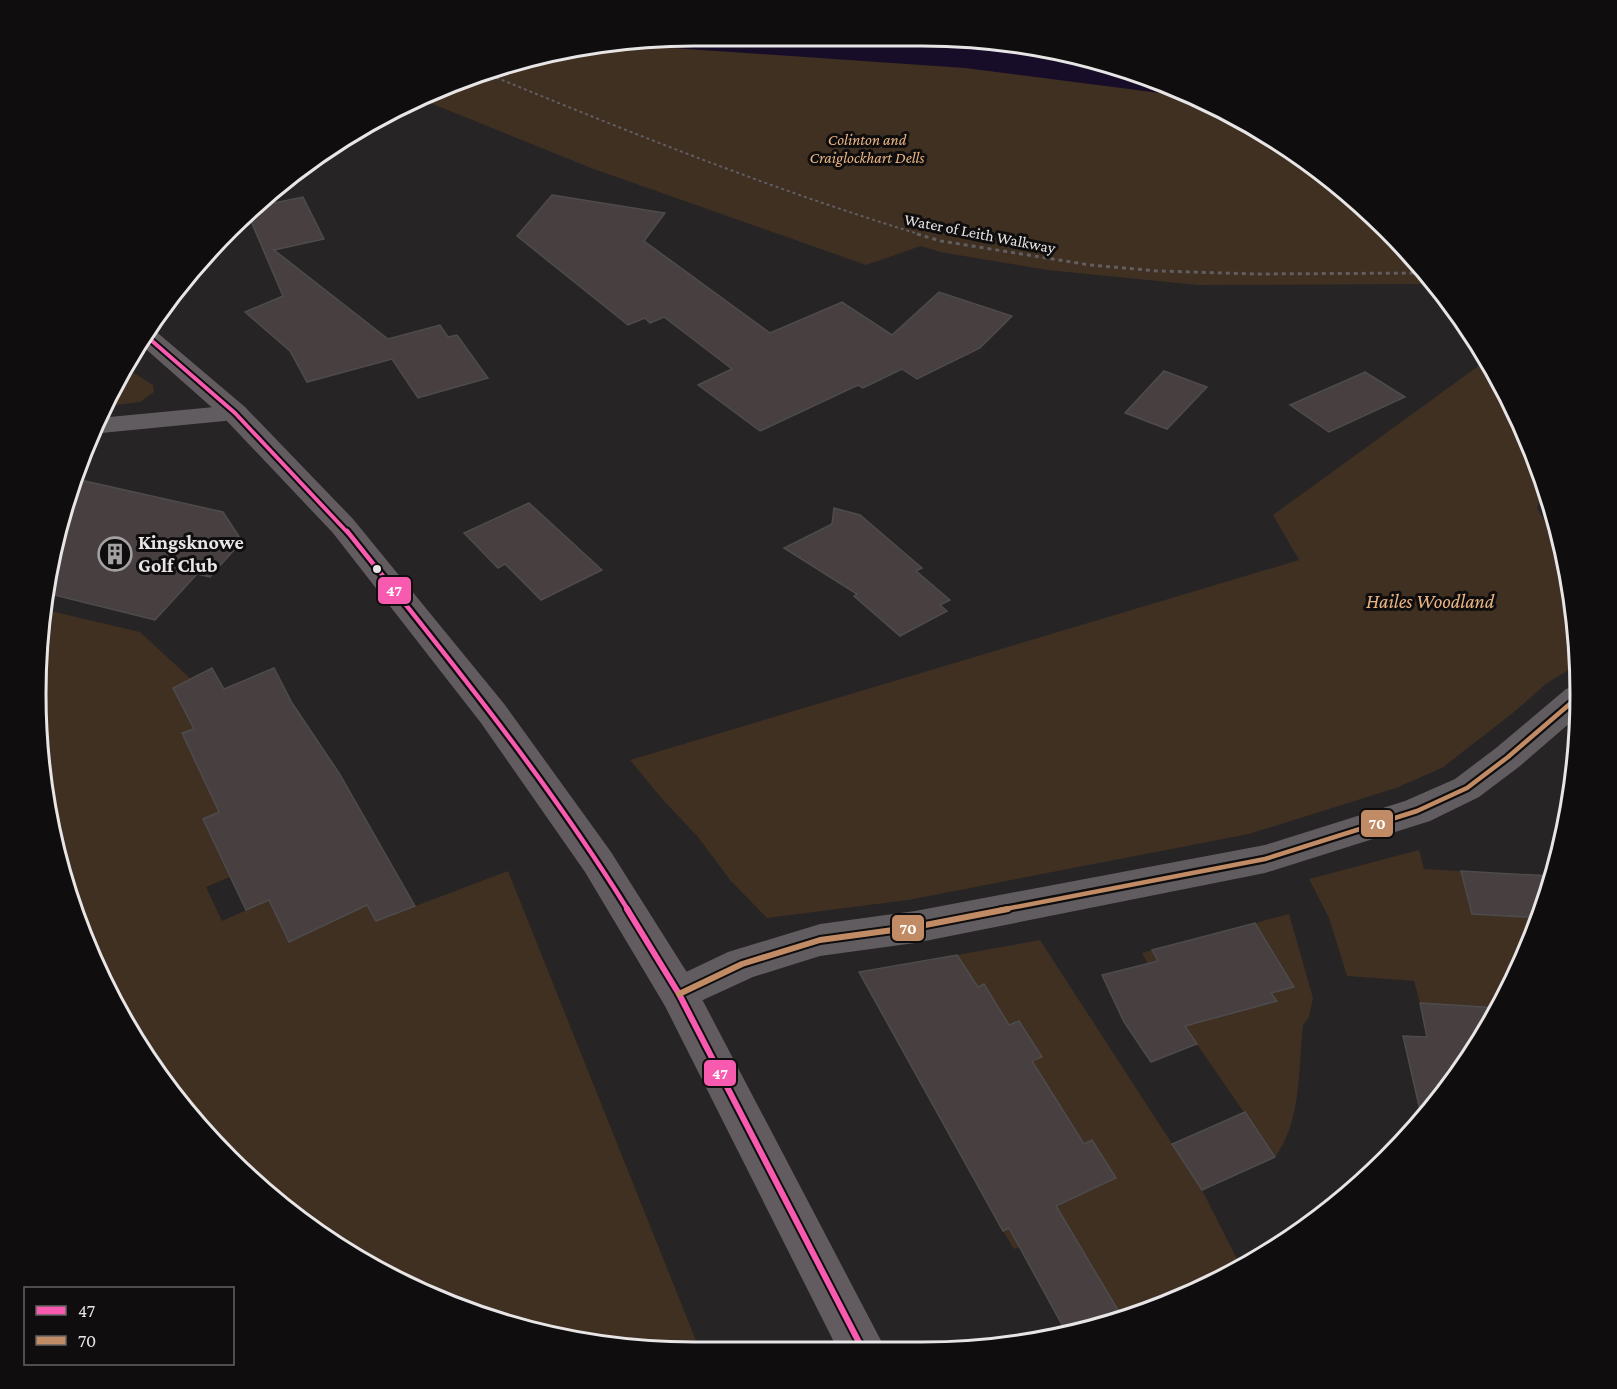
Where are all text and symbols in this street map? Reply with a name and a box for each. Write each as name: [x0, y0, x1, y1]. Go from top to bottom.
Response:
park label: Colinton and Craiglockhart Dells: [810, 131, 925, 167]
street label: Water of Leith Walkway: [903, 211, 1057, 258]
place label: Kingsknowe Golf Club: [138, 531, 244, 576]
building icon: Kingsknowe Golf Club: [97, 536, 133, 572]
unlabelled marker: [371, 563, 383, 575]
line badge: 47: [377, 576, 412, 605]
text: 47: [386, 582, 402, 599]
park label: Hailes Woodland: [1366, 590, 1495, 612]
line badge: 70: [1360, 809, 1394, 838]
text: 70: [1368, 815, 1386, 832]
line badge: 70: [891, 914, 925, 942]
text: 70: [899, 920, 917, 937]
line badge: 47: [703, 1059, 737, 1087]
text: 47: [712, 1065, 728, 1082]
legend: [24, 1287, 234, 1365]
text: 47: [78, 1301, 95, 1321]
text: 70: [78, 1331, 96, 1351]

